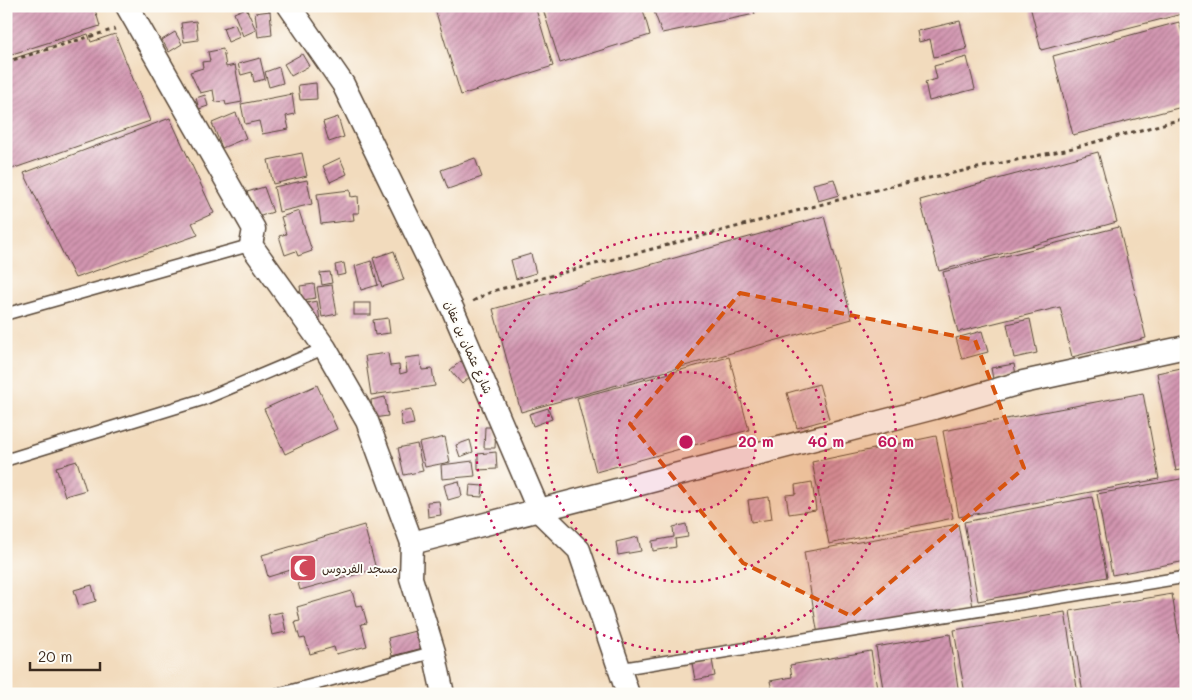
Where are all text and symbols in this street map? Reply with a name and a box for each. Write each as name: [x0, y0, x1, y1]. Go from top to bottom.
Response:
street label: شارع عثمان بن عفان: [439, 298, 497, 397]
text: 20 m: [738, 431, 774, 451]
text: 40 m: [808, 431, 844, 451]
text: 60 m: [878, 431, 914, 451]
centre of rings: [677, 433, 695, 451]
mosque icon: مسجد الفردوس: [288, 553, 318, 583]
place label: مسجد الفردوس: [322, 560, 398, 577]
scale bar: [30, 640, 100, 672]
text: 20 m: [38, 646, 72, 666]

